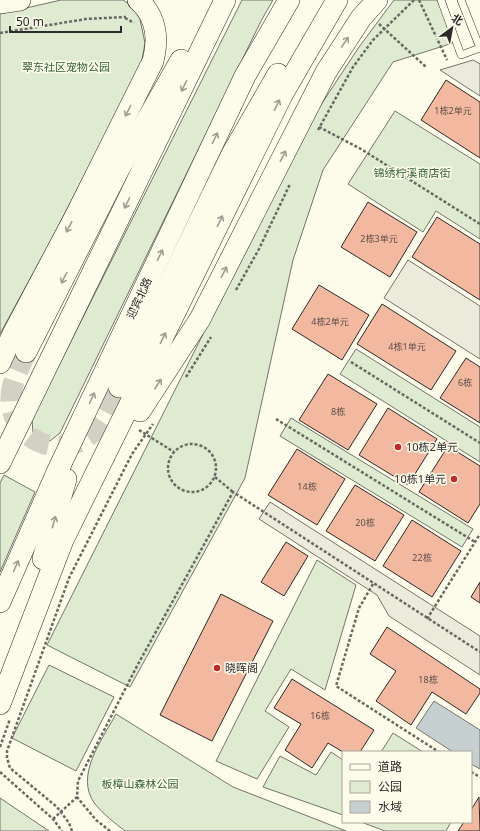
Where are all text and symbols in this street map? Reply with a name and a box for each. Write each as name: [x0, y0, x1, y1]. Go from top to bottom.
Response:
scale bar: [10, 8, 121, 34]
north arrow: [432, 8, 472, 48]
text: 北: [449, 10, 466, 28]
text: 50 m: [16, 13, 44, 30]
one-way arrow: [341, 36, 349, 48]
park label: 翠东社区宠物公园: [22, 59, 110, 74]
one-way arrow: [180, 79, 187, 91]
one-way arrow: [274, 99, 281, 111]
house number: 1栋2单元: [434, 104, 472, 117]
one-way arrow: [124, 105, 132, 117]
one-way arrow: [212, 132, 219, 144]
one-way arrow: [280, 150, 287, 162]
park label: 锦绣柠溪商店街: [374, 165, 451, 180]
one-way arrow: [123, 196, 130, 208]
one-way arrow: [217, 216, 224, 228]
one-way arrow: [65, 221, 73, 233]
house number: 2栋3单元: [360, 232, 398, 245]
one-way arrow: [157, 250, 164, 262]
one-way arrow: [221, 266, 228, 278]
one-way arrow: [60, 272, 67, 284]
street label: 迎宾北路: [122, 275, 155, 321]
house number: 4栋2单元: [311, 315, 349, 328]
one-way arrow: [160, 333, 167, 345]
house number: 4栋1单元: [388, 340, 426, 353]
house number: 6栋: [458, 376, 472, 389]
one-way arrow: [153, 378, 162, 389]
one-way arrow: [89, 393, 96, 405]
house number: 8栋: [331, 405, 345, 418]
place label: 10栋2单元: [406, 439, 458, 454]
marker: 10栋2单元: [393, 442, 403, 452]
place label: 10栋1单元: [394, 471, 446, 486]
marker: 10栋1单元: [449, 474, 459, 484]
house number: 14栋: [297, 480, 317, 493]
one-way arrow: [51, 516, 58, 529]
house number: 20栋: [355, 516, 375, 529]
house number: 22栋: [412, 551, 432, 564]
one-way arrow: [13, 560, 20, 572]
place label: 晓晖阁: [225, 660, 258, 675]
marker: 晓晖阁: [212, 663, 222, 673]
house number: 18栋: [418, 673, 438, 686]
house number: 16栋: [310, 709, 330, 722]
legend: [342, 751, 472, 823]
text: 道路: [378, 758, 402, 775]
park label: 板樟山森林公园: [102, 776, 179, 791]
text: 公园: [378, 778, 402, 795]
text: 水域: [378, 798, 402, 815]

